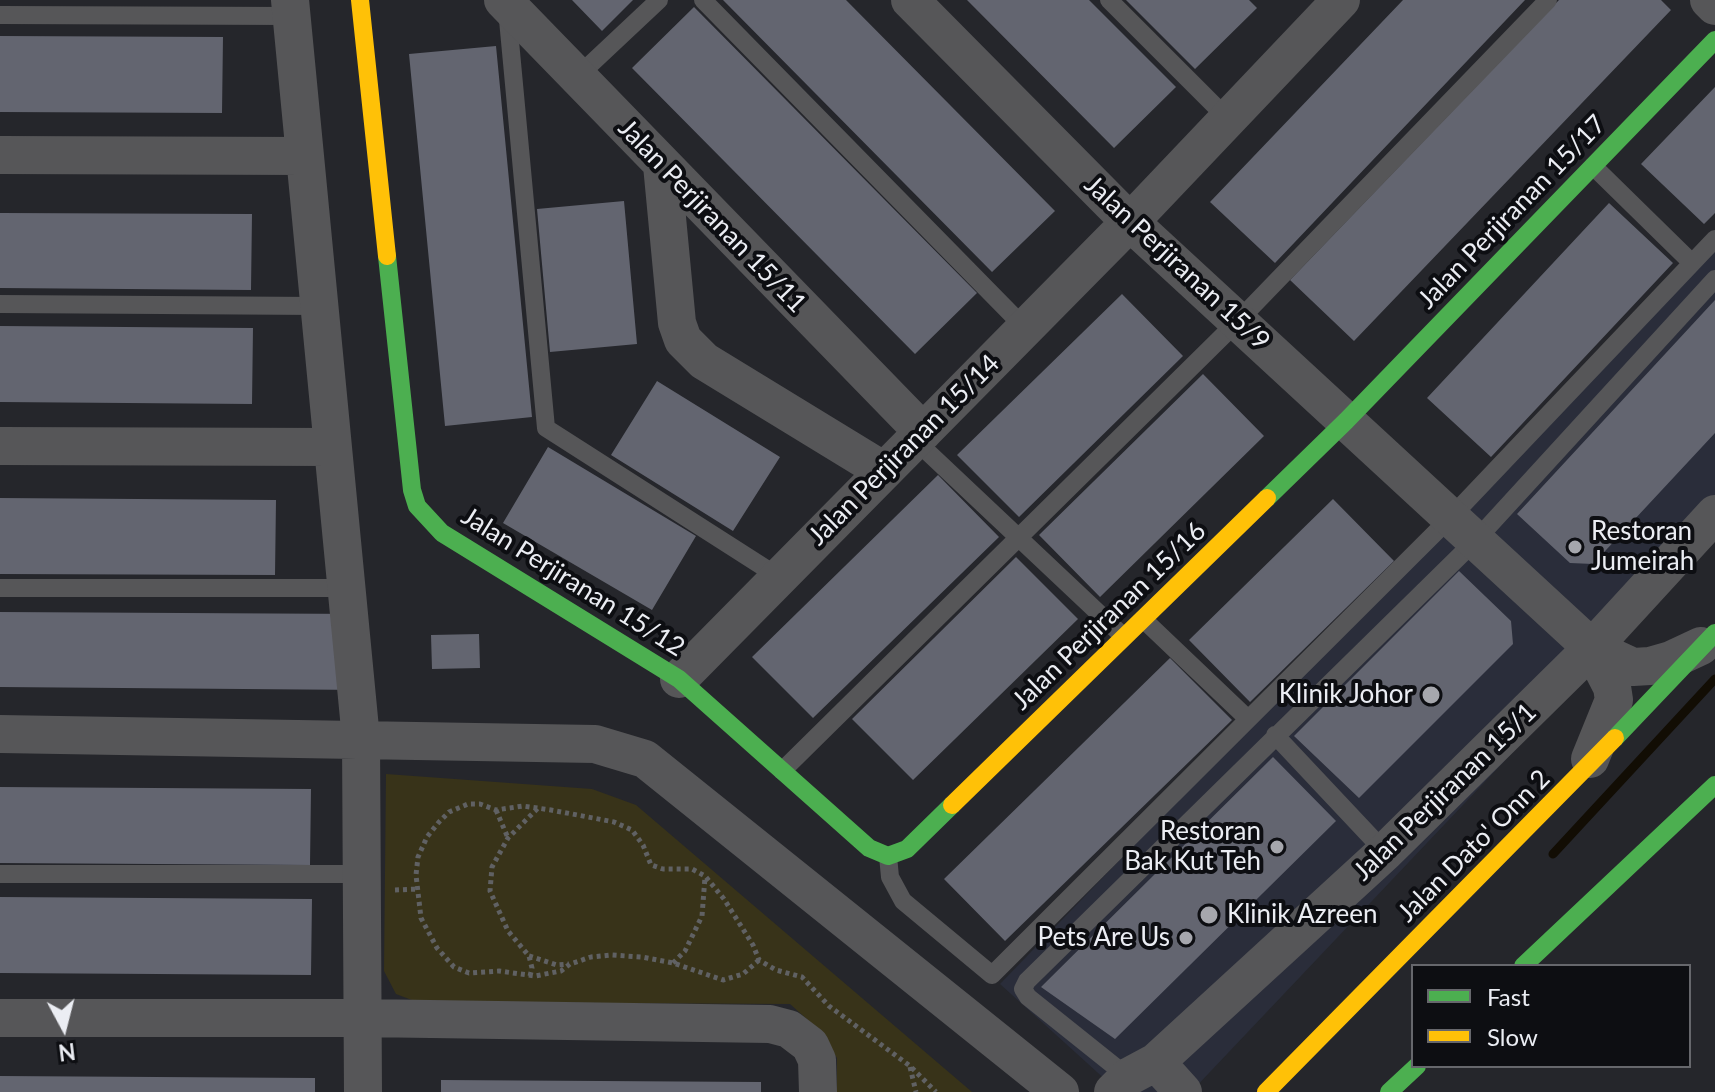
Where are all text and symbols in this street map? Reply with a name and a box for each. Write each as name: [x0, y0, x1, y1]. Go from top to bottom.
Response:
street label: Jalan Perjiranan 15/17: [1411, 109, 1613, 315]
street label: Jalan Perjiranan 15/11: [611, 113, 813, 319]
street label: Jalan Perjiranan 15/9: [1078, 169, 1276, 357]
street label: Jalan Perjiranan 15/14: [802, 348, 1006, 552]
street label: Jalan Perjiranan 15/12: [456, 501, 690, 663]
street label: Jalan Perjiranan 15/16: [1006, 515, 1212, 717]
place label: Restoran Jumeirah: [1591, 516, 1694, 578]
marker: Restoran Jumeirah: [1566, 538, 1584, 556]
place label: Klinik Johor: [1279, 679, 1413, 711]
marker: Klinik Johor: [1420, 684, 1442, 706]
street label: Jalan Perjiranan 15/1: [1347, 697, 1543, 887]
street label: Jalan Dato' Onn 2: [1391, 763, 1557, 929]
place label: Restoran Bak Kut Teh: [1124, 816, 1261, 878]
marker: Restoran Bak Kut Teh: [1268, 838, 1286, 856]
place label: Klinik Azreen: [1227, 899, 1377, 931]
marker: Klinik Azreen: [1198, 904, 1220, 926]
place label: Pets Are Us: [1038, 922, 1170, 954]
marker: Pets Are Us: [1177, 929, 1195, 947]
legend: [1411, 964, 1691, 1068]
text: Fast: [1487, 982, 1530, 1011]
north arrow: [24, 988, 104, 1068]
text: Slow: [1487, 1022, 1538, 1051]
text: N: [57, 1038, 77, 1067]

